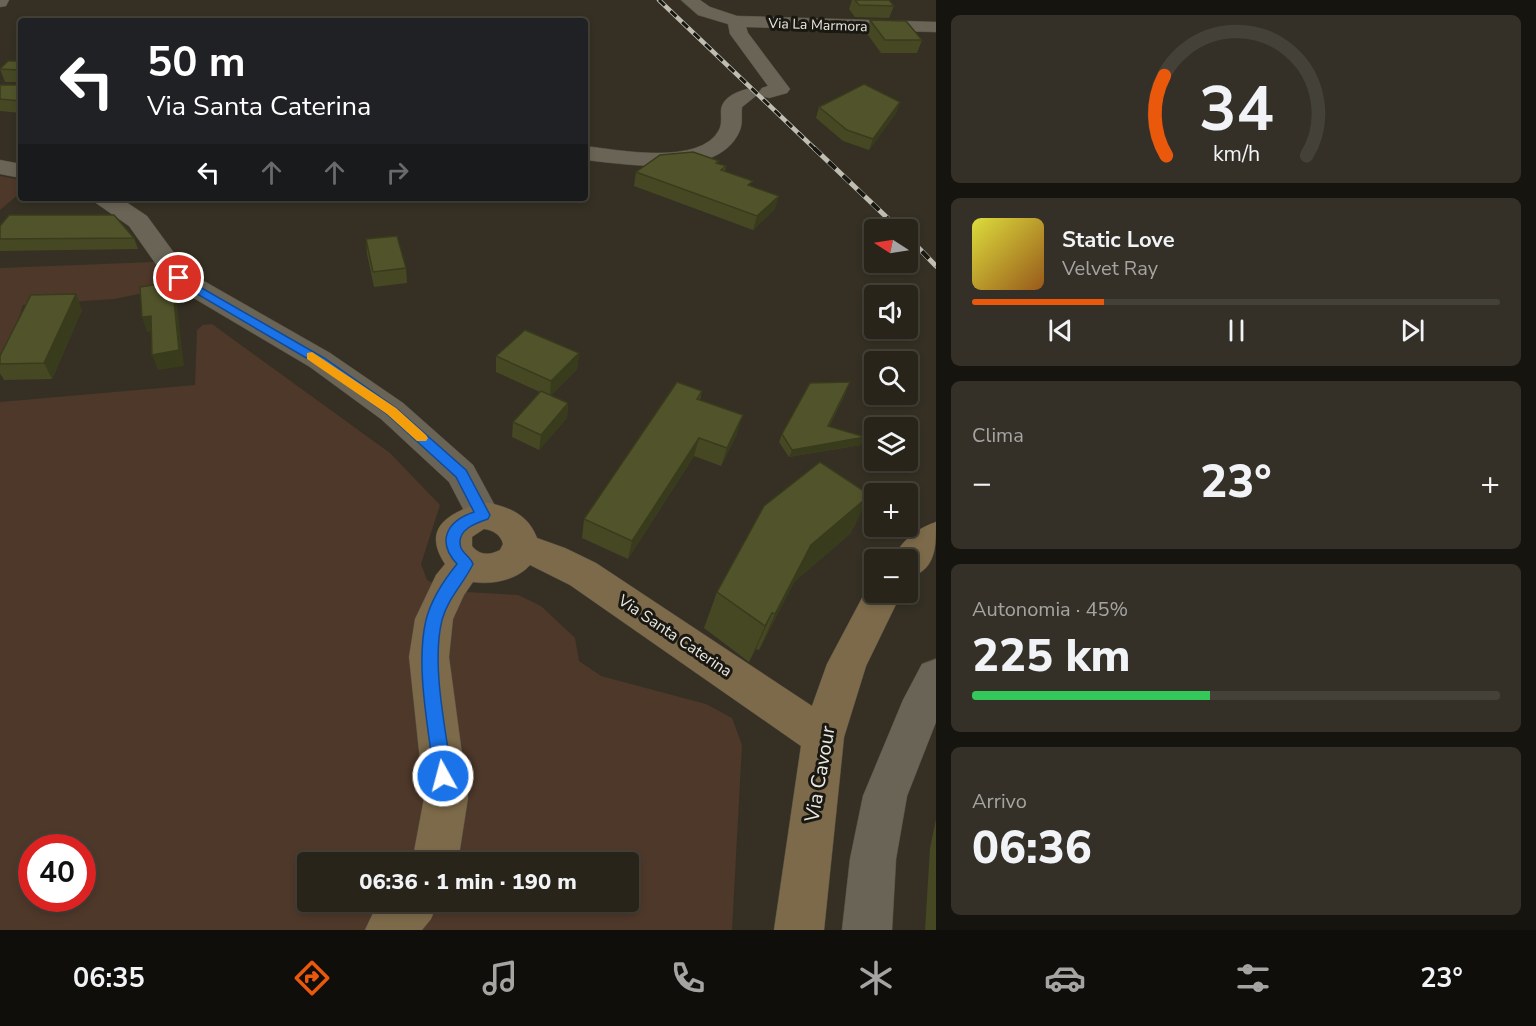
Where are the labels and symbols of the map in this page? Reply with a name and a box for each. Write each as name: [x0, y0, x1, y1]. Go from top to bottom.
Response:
street label: Via La Marmora: [767, 14, 868, 36]
north arrow: [864, 219, 918, 273]
pin: [153, 252, 204, 303]
street label: Via Santa Caterina: [613, 589, 736, 682]
street label: Via Cavour: [798, 724, 842, 825]
position arrow: [411, 744, 475, 808]
speed limit sign: 40: [18, 834, 96, 912]

